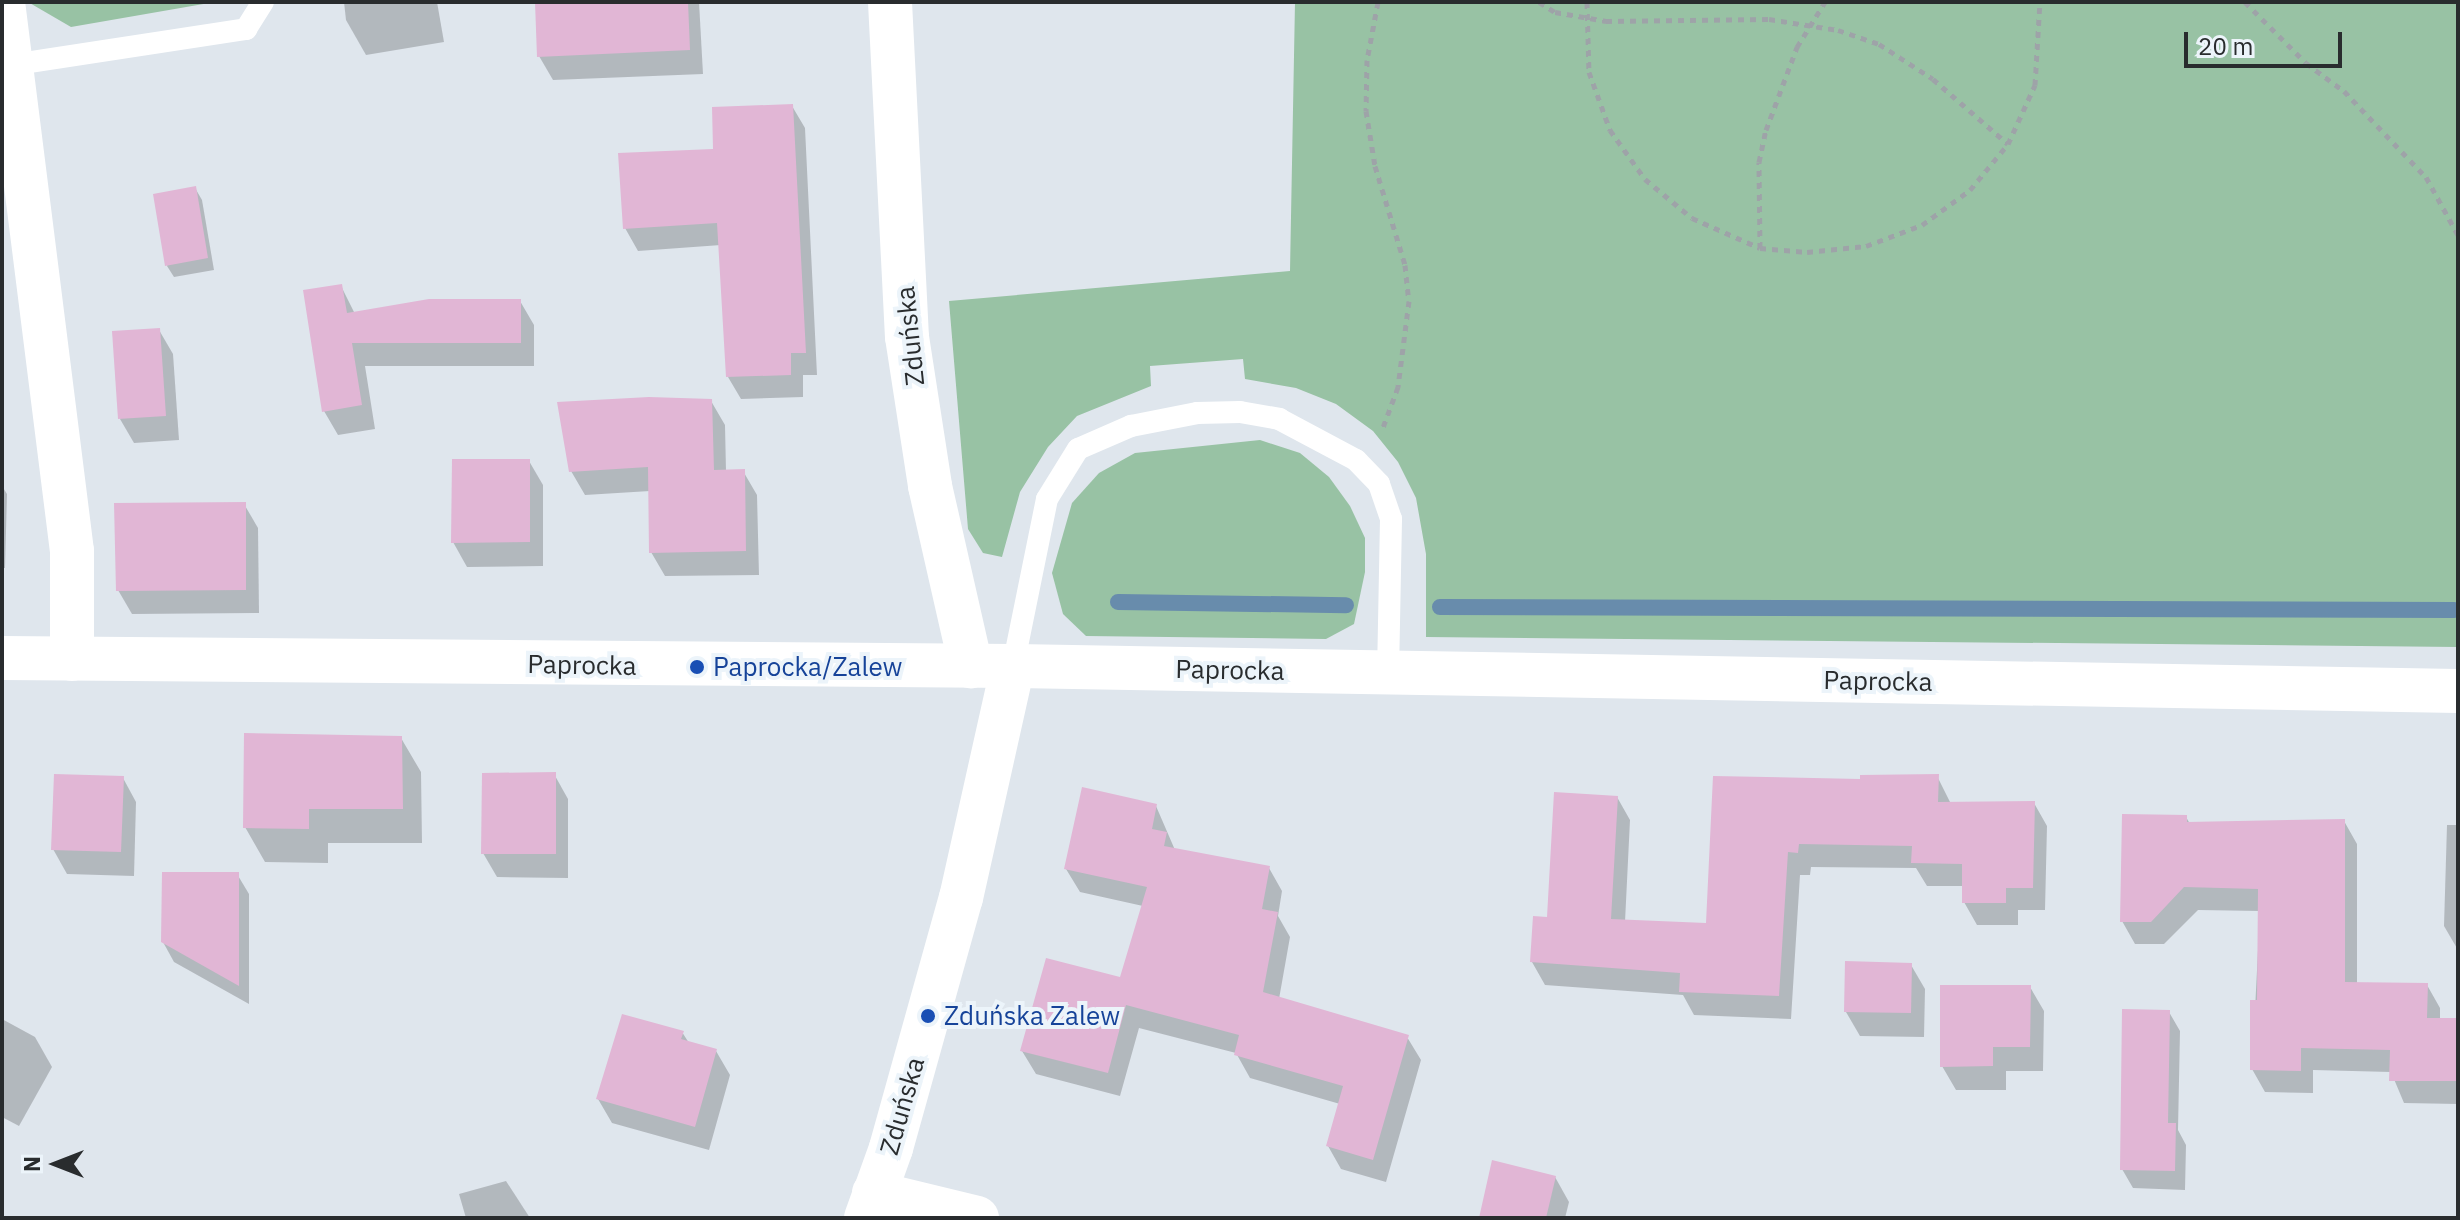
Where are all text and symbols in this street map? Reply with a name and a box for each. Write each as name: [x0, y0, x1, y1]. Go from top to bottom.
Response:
scale bar: [2188, 16, 2346, 66]
text: 20 m: [2198, 30, 2253, 62]
street label: Zduńska: [889, 285, 931, 387]
street label: Paprocka: [527, 648, 637, 682]
place label: Paprocka/Zalew: [713, 651, 903, 683]
street label: Paprocka: [1175, 653, 1285, 687]
marker: Paprocka/Zalew: [688, 658, 706, 676]
street label: Paprocka: [1823, 664, 1933, 698]
place label: Zduńska Zalew: [944, 1000, 1120, 1032]
marker: Zduńska Zalew: [919, 1007, 937, 1025]
street label: Zduńska: [873, 1054, 931, 1158]
north arrow: [16, 1124, 96, 1204]
text: N: [17, 1156, 46, 1172]

